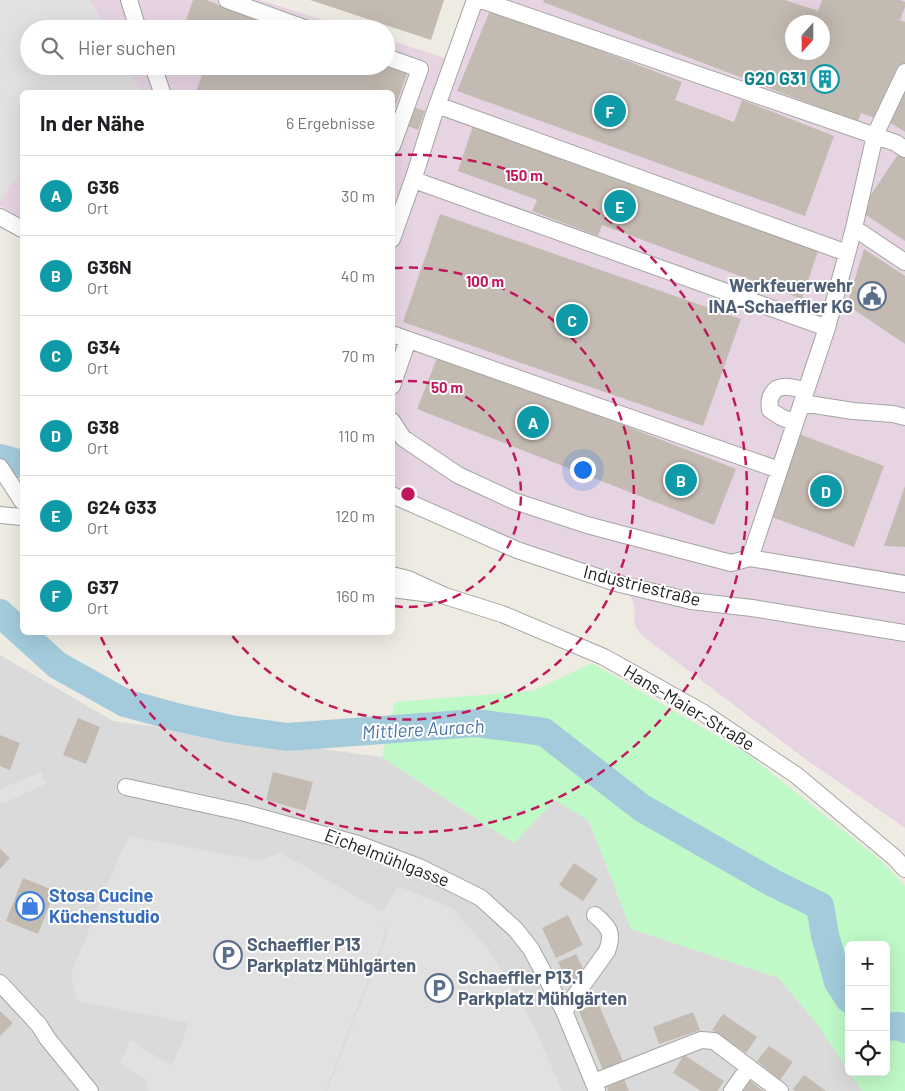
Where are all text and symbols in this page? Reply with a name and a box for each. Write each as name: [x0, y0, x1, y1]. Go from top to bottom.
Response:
north arrow: [785, 15, 830, 60]
search box: [20, 20, 395, 75]
icon: search: [38, 34, 66, 62]
text: Hier suchen: [78, 36, 176, 59]
building icon: G20 G31: [810, 64, 840, 94]
place label: G20 G31: [744, 67, 806, 89]
pin: F: [594, 92, 626, 130]
text: In der Nähe: [40, 110, 145, 135]
text: 6 Ergebnisse: [286, 113, 375, 132]
text: 150 m: [505, 166, 543, 184]
text: G36: [87, 175, 119, 198]
text: A: [51, 186, 61, 205]
text: 30 m: [341, 186, 375, 205]
pin: E: [604, 187, 636, 225]
text: Ort: [87, 198, 109, 217]
text: G36N: [87, 255, 132, 278]
text: B: [51, 266, 61, 285]
text: 40 m: [341, 266, 375, 285]
text: 100 m: [466, 272, 504, 290]
place label: Werkfeuerwehr INA-Schaeffler KG: [708, 274, 853, 317]
text: Ort: [87, 278, 109, 297]
public building icon: Werkfeuerwehr INA-Schaeffler KG: [857, 281, 887, 311]
pin: C: [556, 301, 588, 339]
text: G34: [87, 335, 120, 358]
text: C: [51, 346, 61, 365]
text: 70 m: [342, 346, 375, 365]
text: Ort: [87, 358, 109, 377]
text: 50 m: [431, 378, 463, 396]
pin: A: [517, 403, 549, 441]
text: G38: [87, 415, 119, 438]
text: D: [51, 426, 61, 445]
text: 110 m: [338, 426, 375, 445]
text: Ort: [87, 438, 109, 457]
your location: [570, 457, 596, 483]
pin: B: [665, 461, 697, 499]
pin: D: [810, 472, 842, 510]
centre of rings: [399, 485, 417, 503]
text: G24 G33: [87, 495, 157, 518]
text: E: [51, 506, 61, 525]
text: 120 m: [335, 506, 375, 525]
text: Ort: [87, 518, 109, 537]
street label: Industriestraße: [581, 560, 703, 610]
text: G37: [87, 575, 118, 598]
text: F: [52, 586, 60, 605]
text: 160 m: [336, 586, 375, 605]
text: Ort: [87, 598, 109, 617]
street label: Hans-Maier-Straße: [620, 659, 759, 755]
water label: Mittlere Aurach: [361, 714, 485, 743]
street label: Eichelmühlgasse: [322, 823, 453, 891]
place label: Stosa Cucine Küchenstudio: [49, 884, 160, 927]
shop icon: Stosa Cucine Küchenstudio: [15, 891, 45, 921]
place label: Schaeffler P13 Parkplatz Mühlgärten: [247, 933, 416, 976]
parking icon: Schaeffler P13 Parkplatz Mühlgärten: [213, 940, 243, 970]
map controls: [845, 941, 890, 1076]
button: +: [845, 941, 890, 986]
place label: Schaeffler P13.1 Parkplatz Mühlgärten: [458, 966, 627, 1009]
parking icon: Schaeffler P13.1 Parkplatz Mühlgärten: [424, 973, 454, 1003]
button: −: [845, 986, 890, 1031]
button: locate: [845, 1031, 890, 1076]

